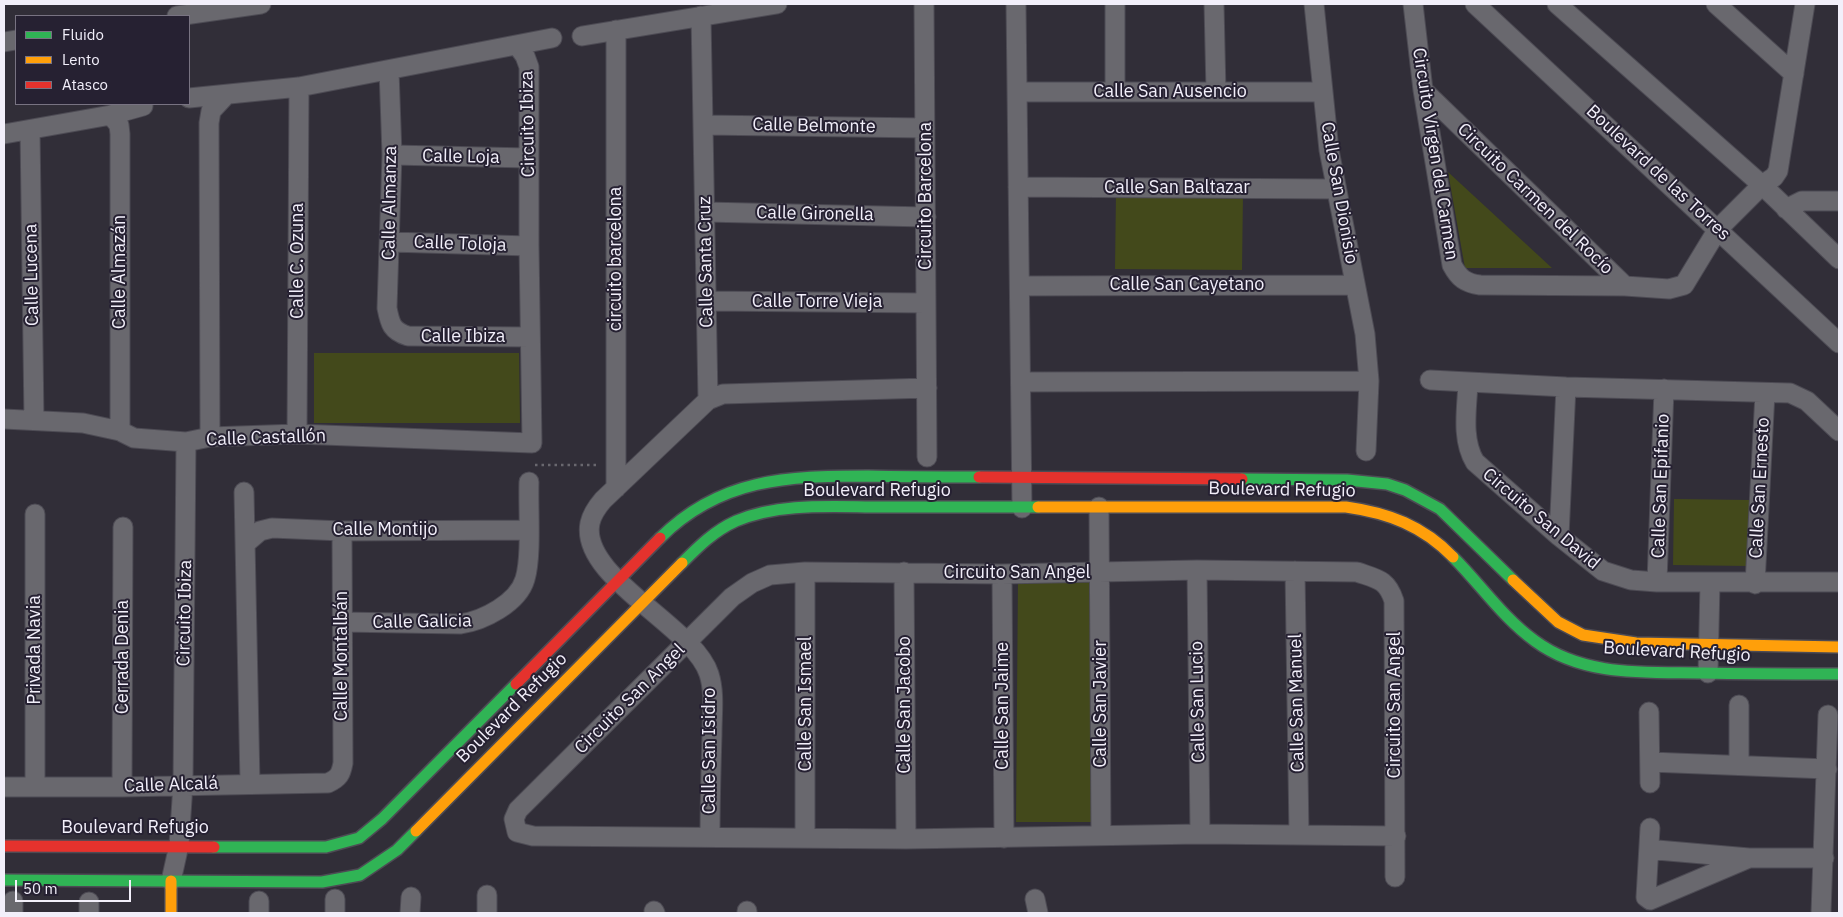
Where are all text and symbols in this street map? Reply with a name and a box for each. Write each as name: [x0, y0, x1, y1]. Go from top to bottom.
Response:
legend: [15, 15, 190, 105]
text: Fluido: [62, 25, 104, 44]
street label: Circuito Virgen del Carmen: [1408, 46, 1462, 262]
text: Lento: [62, 50, 100, 69]
street label: Circuito Ibiza: [516, 70, 540, 178]
text: Atasco: [62, 75, 108, 94]
street label: Calle San Ausencio: [1093, 81, 1247, 103]
street label: Boulevard de las Torres: [1581, 101, 1735, 245]
street label: Calle Belmonte: [752, 114, 876, 138]
street label: Circuito Carmen del Rocío: [1453, 119, 1617, 279]
street label: Calle San Dionisio: [1316, 120, 1362, 266]
street label: Circuito Barcelona: [915, 122, 937, 270]
street label: Calle Almanza: [378, 146, 402, 260]
street label: Calle Loja: [422, 146, 500, 168]
street label: Calle San Baltazar: [1104, 177, 1250, 199]
street label: circuito barcelona: [605, 187, 627, 331]
street label: Calle Santa Cruz: [694, 196, 718, 328]
street label: Calle Gironella: [756, 202, 874, 226]
street label: Calle C. Ozuna: [287, 203, 309, 319]
street label: Calle Almazán: [109, 215, 131, 329]
street label: Calle Lucena: [20, 224, 44, 326]
street label: Calle Toloja: [413, 232, 507, 256]
street label: Calle San Cayetano: [1110, 274, 1264, 296]
street label: Calle Torre Vieja: [752, 291, 882, 313]
street label: Calle Ibiza: [421, 326, 505, 348]
street label: Calle San Epifanio: [1648, 413, 1674, 559]
street label: Calle San Ernesto: [1746, 417, 1774, 559]
street label: Calle Castallón: [206, 425, 326, 451]
street label: Circuito San David: [1478, 464, 1604, 574]
street label: Boulevard Refugio: [1208, 478, 1356, 502]
street label: Boulevard Refugio: [803, 480, 951, 502]
street label: Calle Montijo: [333, 519, 437, 541]
street label: Circuito Ibiza: [173, 559, 197, 667]
street label: Circuito San Angel: [943, 562, 1091, 584]
street label: Calle Montalbán: [331, 591, 353, 721]
street label: Privada Navia: [24, 595, 46, 705]
street label: Cerrada Denia: [112, 600, 134, 714]
street label: Calle Galicia: [372, 610, 472, 634]
street label: Circuito San Angel: [1384, 631, 1406, 779]
street label: Calle San Manuel: [1285, 634, 1309, 772]
street label: Calle San Ismael: [795, 636, 817, 772]
street label: Calle San Jacobo: [894, 636, 916, 774]
street label: Boulevard Refugio: [1603, 637, 1751, 667]
street label: Circuito San Angel: [570, 639, 690, 759]
street label: Calle San Javier: [1090, 640, 1112, 768]
street label: Calle San Lucio: [1186, 641, 1210, 763]
street label: Calle San Jaime: [992, 642, 1014, 770]
street label: Boulevard Refugio: [452, 648, 572, 768]
street label: Calle San Isidro: [699, 688, 721, 814]
street label: Calle Alcalá: [124, 773, 218, 797]
street label: Boulevard Refugio: [61, 817, 209, 839]
scale bar: [18, 870, 134, 902]
text: 50 m: [23, 879, 58, 898]

